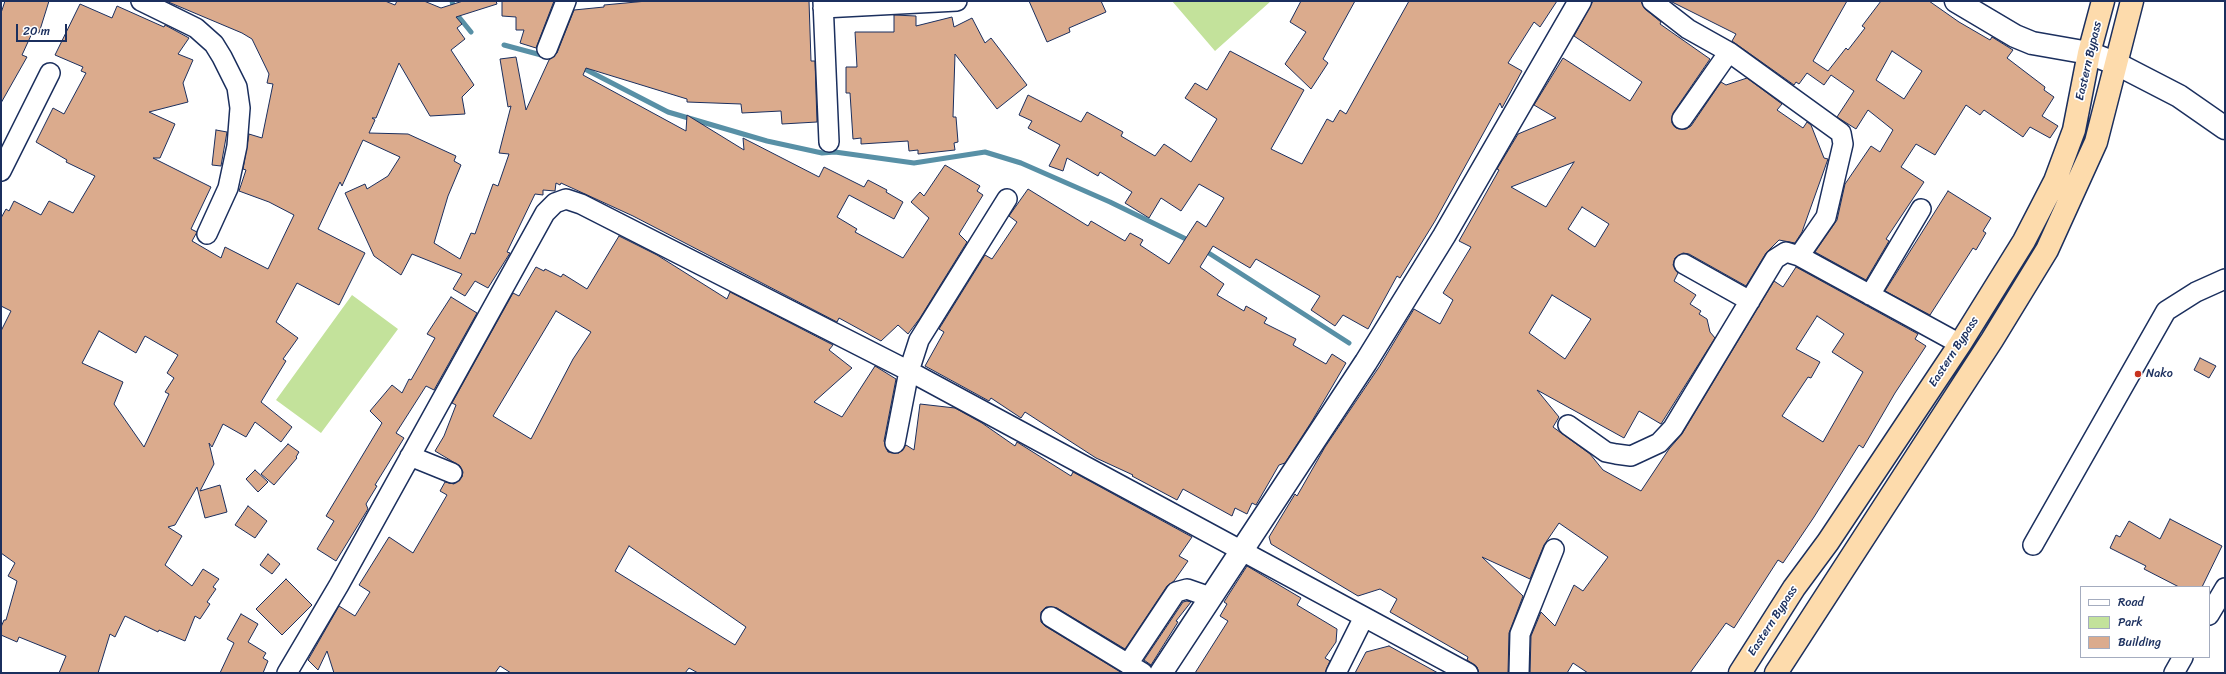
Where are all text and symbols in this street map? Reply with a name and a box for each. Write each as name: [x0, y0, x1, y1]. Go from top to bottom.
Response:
scale bar: [18, 16, 69, 42]
text: 20 m: [23, 20, 50, 42]
street label: Eastern Bypass: [2073, 20, 2105, 102]
street label: Eastern Bypass: [1926, 314, 1982, 390]
place label: Nako: [2146, 367, 2173, 381]
marker: Nako: [2133, 369, 2143, 379]
street label: Eastern Bypass: [1745, 583, 1801, 659]
legend: [2080, 586, 2210, 658]
text: Road: [2118, 591, 2144, 613]
text: Park: [2118, 611, 2143, 633]
text: Building: [2118, 631, 2161, 653]

